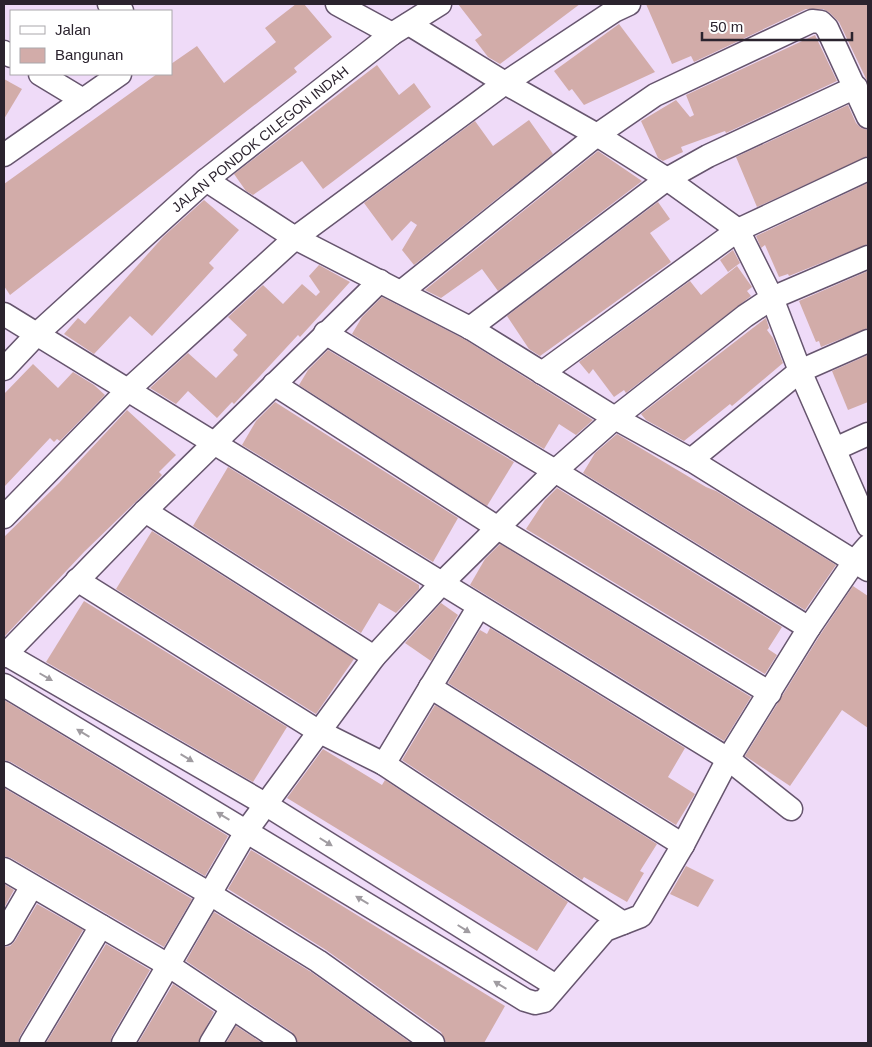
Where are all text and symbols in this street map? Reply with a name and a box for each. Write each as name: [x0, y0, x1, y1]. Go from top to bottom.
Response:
legend: [10, 10, 172, 75]
scale bar: [702, 10, 852, 42]
text: 50 m: [710, 18, 743, 35]
text: Jalan: [55, 21, 91, 38]
text: Bangunan: [55, 46, 123, 63]
street label: JALAN PONDOK CILEGON INDAH: [169, 63, 351, 215]
one-way arrow: [39, 673, 54, 681]
one-way arrow: [77, 728, 90, 737]
one-way arrow: [181, 754, 194, 763]
one-way arrow: [216, 811, 229, 820]
one-way arrow: [319, 838, 332, 847]
one-way arrow: [355, 896, 368, 905]
one-way arrow: [457, 924, 470, 933]
one-way arrow: [494, 981, 507, 990]

